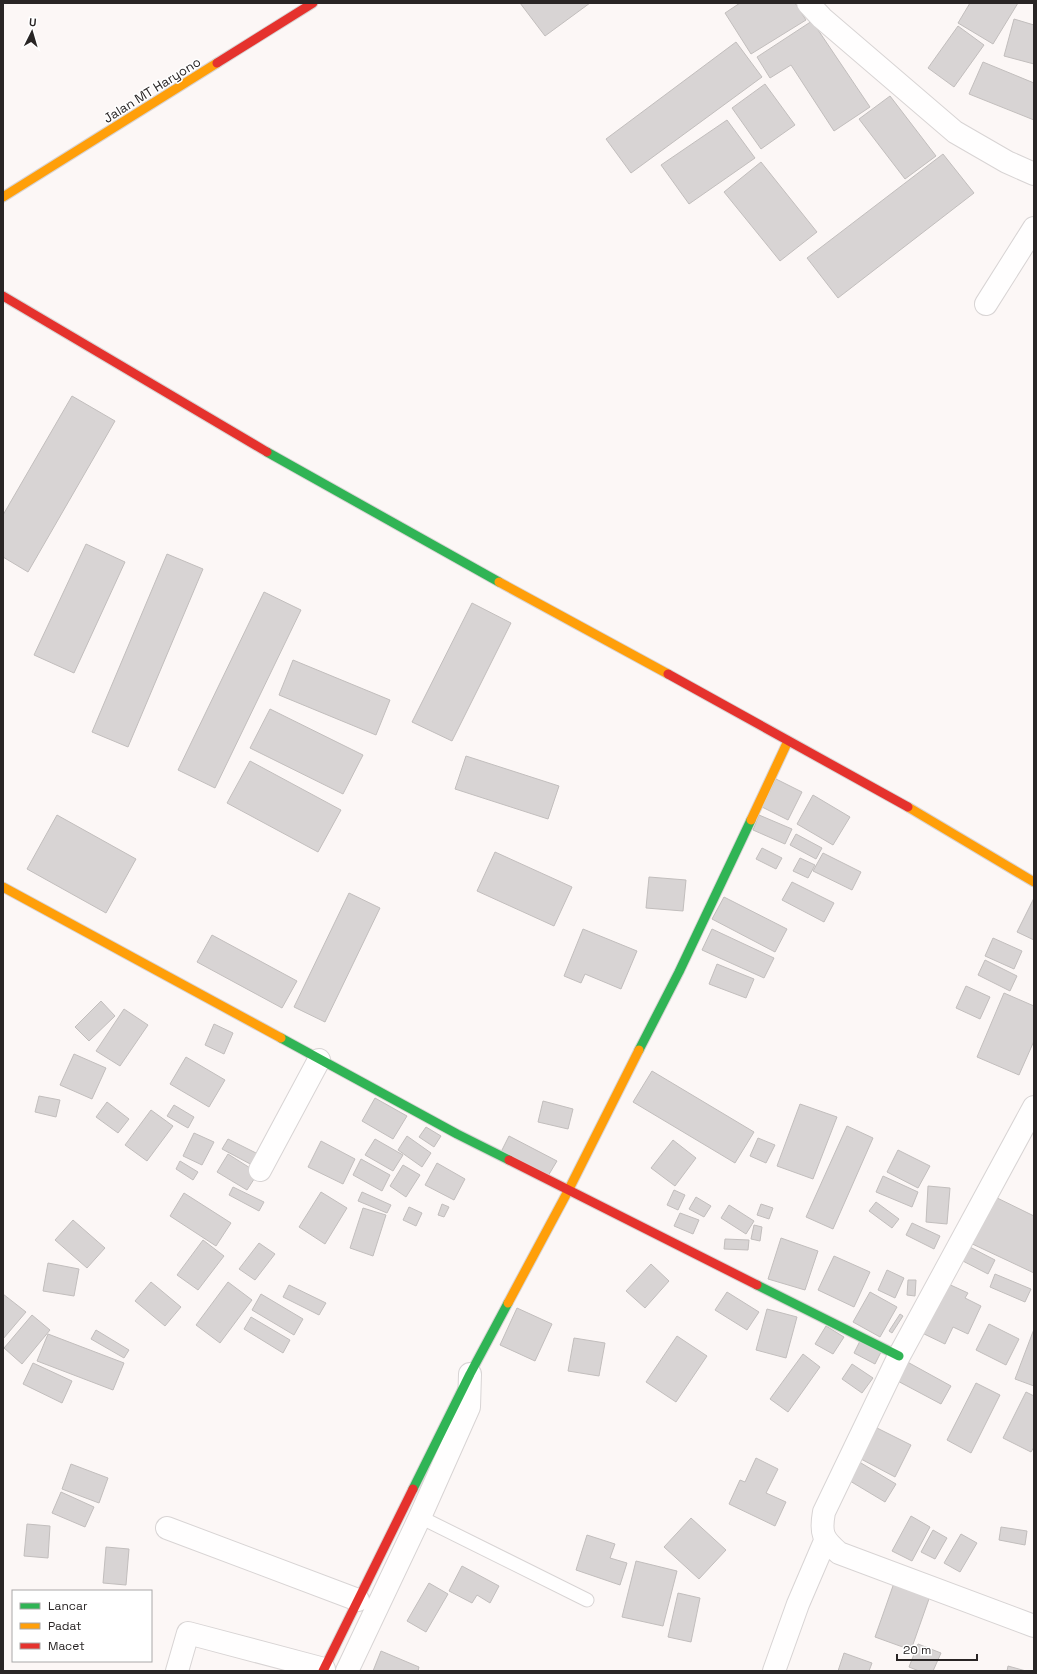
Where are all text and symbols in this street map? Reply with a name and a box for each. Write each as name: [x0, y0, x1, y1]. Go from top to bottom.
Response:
north arrow: [12, 12, 52, 52]
text: U: [29, 15, 37, 29]
street label: Jalan MT Haryono: [100, 53, 204, 127]
legend: [12, 1590, 152, 1662]
text: Lancar: [48, 1598, 88, 1614]
text: Padat: [48, 1618, 82, 1634]
scale bar: [897, 1636, 977, 1662]
text: Macet: [48, 1638, 85, 1654]
text: 20 m: [903, 1642, 931, 1658]

